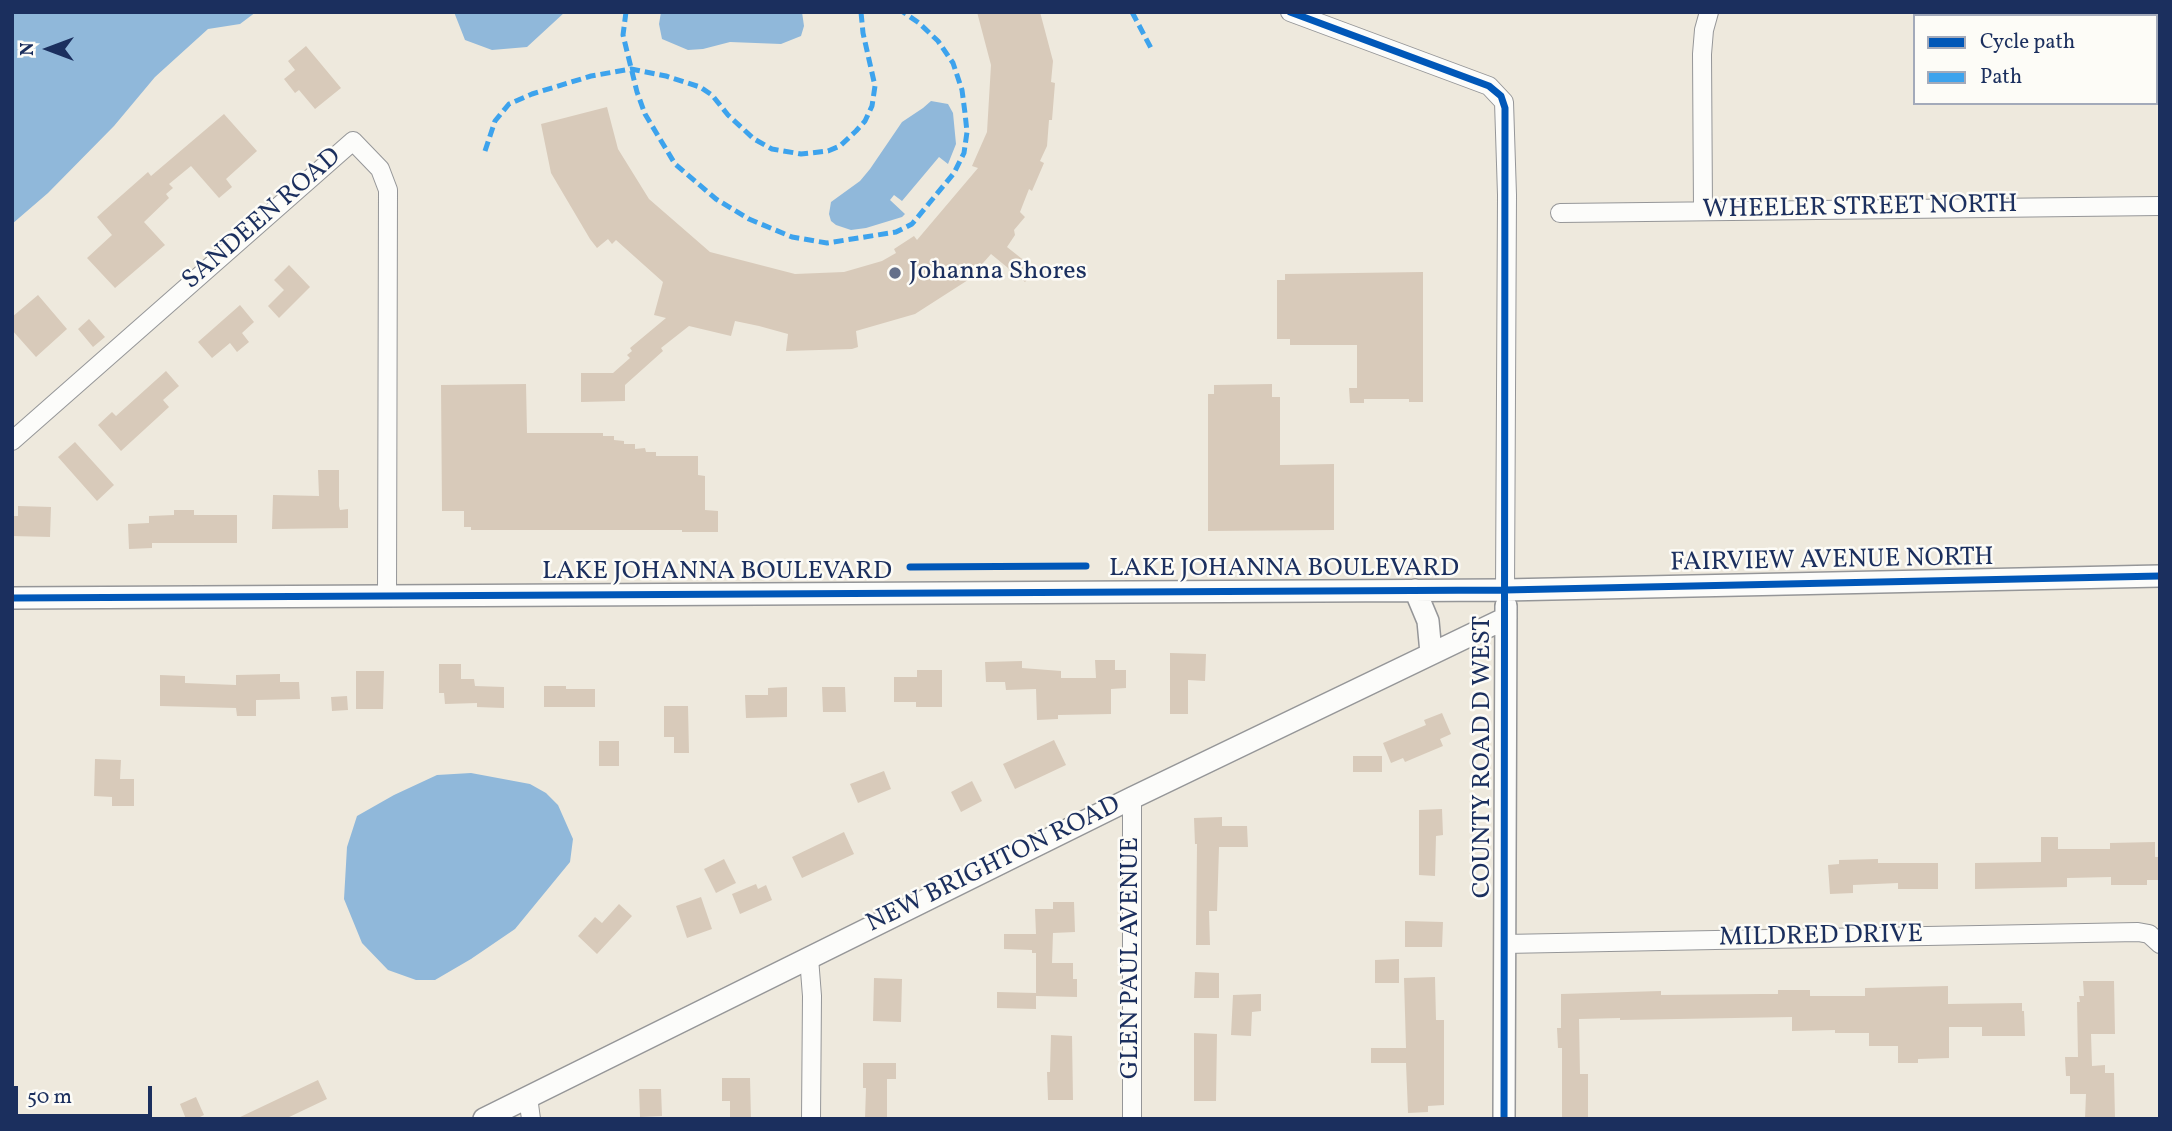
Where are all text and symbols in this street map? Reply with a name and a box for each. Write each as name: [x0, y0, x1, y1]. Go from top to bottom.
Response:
north arrow: [14, 14, 84, 84]
legend: [1913, 14, 2158, 105]
text: Cycle path: [1980, 28, 2075, 57]
text: N: [15, 42, 41, 56]
text: Path: [1980, 63, 2022, 92]
street label: SANDEEN ROAD: [177, 143, 349, 297]
street label: WHEELER STREET NORTH: [1702, 191, 2018, 227]
place label: Johanna Shores: [909, 257, 1087, 289]
marker: Johanna Shores: [887, 265, 903, 281]
street label: FAIRVIEW AVENUE NORTH: [1670, 544, 1994, 580]
street label: LAKE JOHANNA BOULEVARD: [1109, 554, 1459, 586]
street label: LAKE JOHANNA BOULEVARD: [542, 557, 892, 589]
street label: COUNTY ROAD D WEST: [1468, 616, 1500, 898]
street label: NEW BRIGHTON ROAD: [862, 791, 1126, 941]
street label: GLEN PAUL AVENUE: [1116, 837, 1148, 1079]
street label: MILDRED DRIVE: [1719, 921, 1923, 955]
scale bar: [18, 1072, 156, 1116]
text: 50 m: [27, 1083, 72, 1112]

